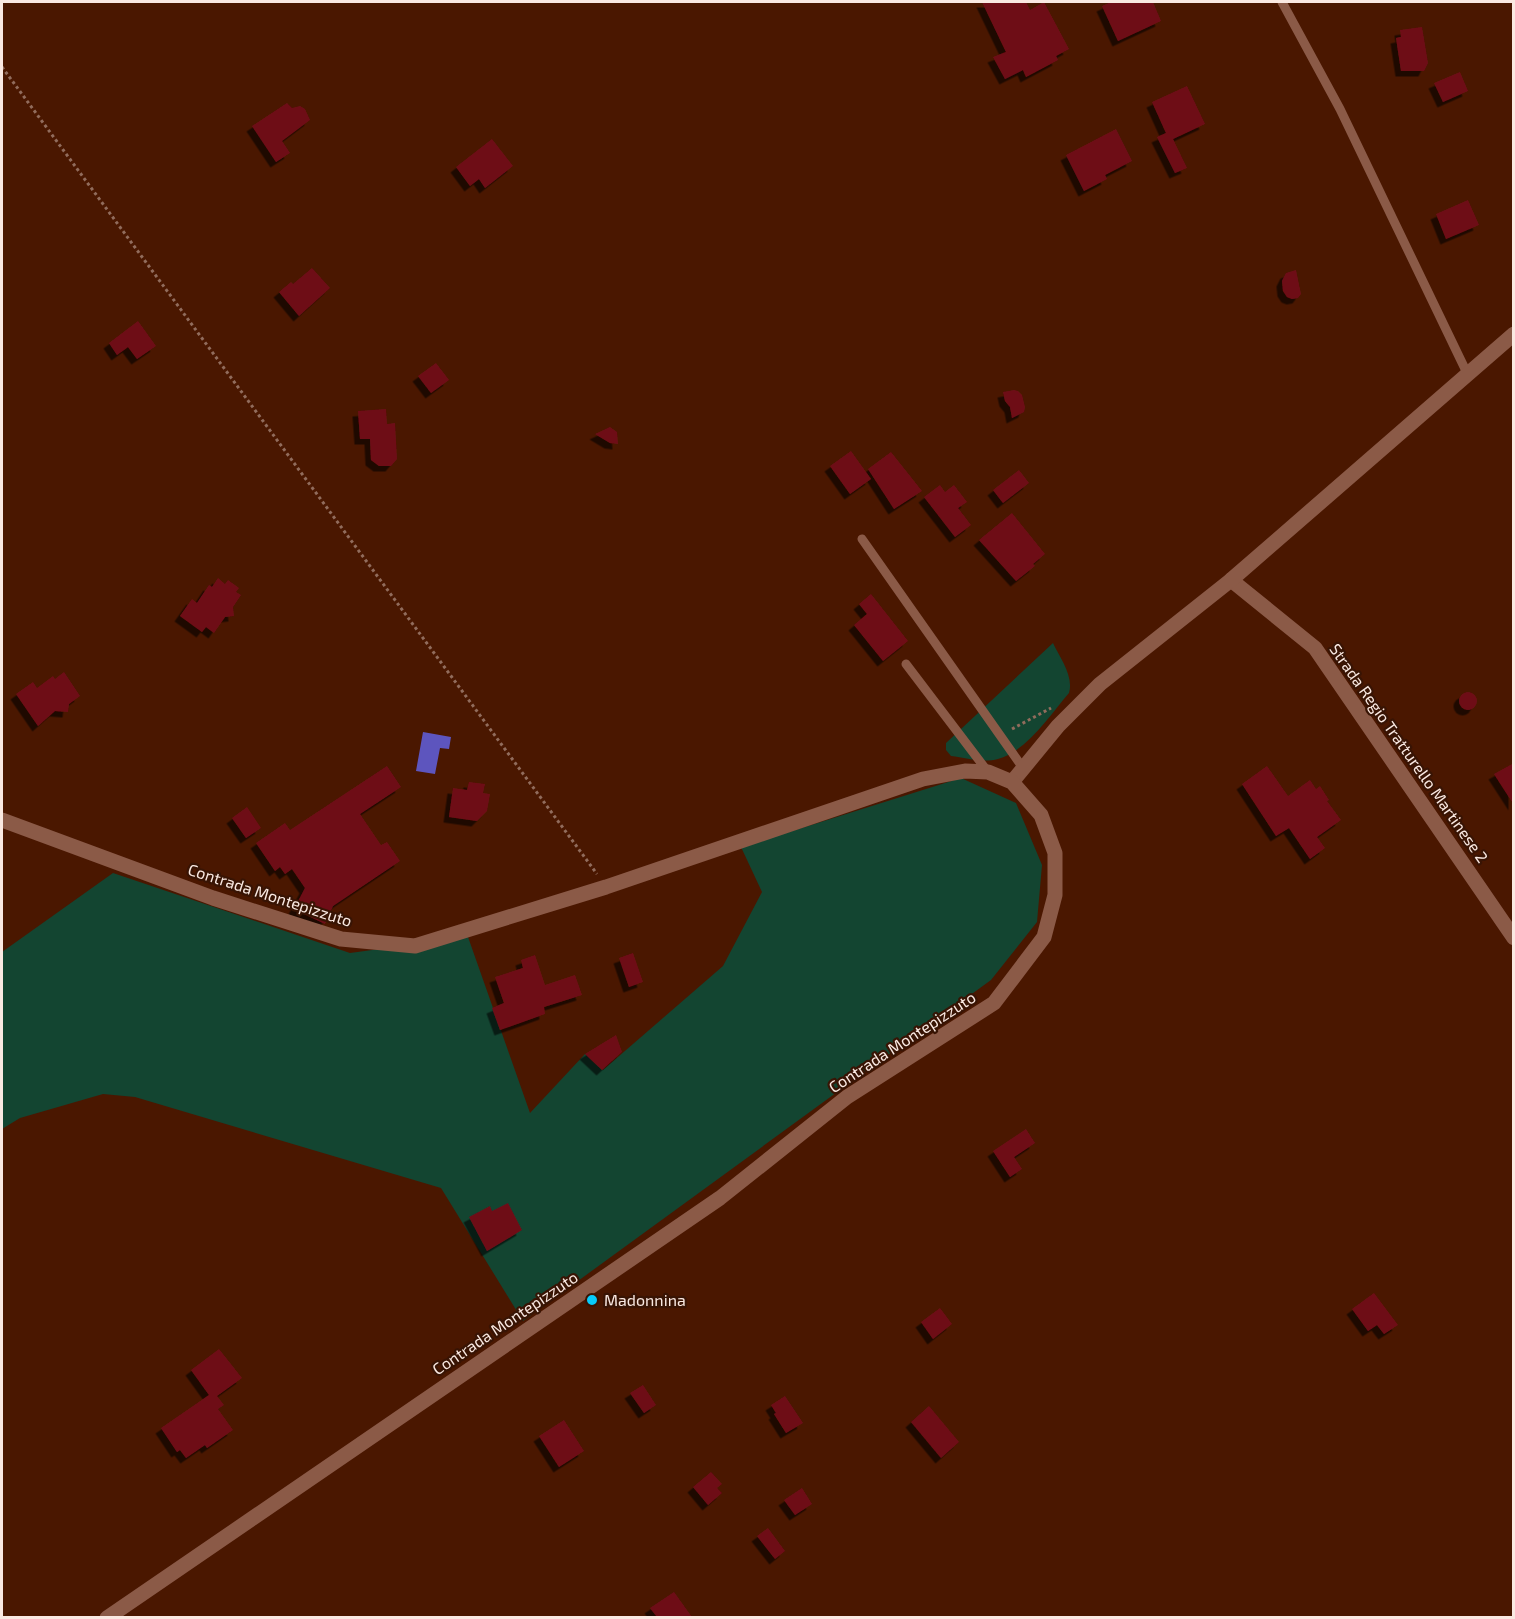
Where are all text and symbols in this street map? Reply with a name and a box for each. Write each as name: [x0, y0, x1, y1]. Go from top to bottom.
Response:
street label: Strada Regio Tratturello Martinese 2: [1326, 640, 1493, 866]
street label: Contrada Montepizzuto: [186, 859, 355, 930]
street label: Contrada Montepizzuto: [825, 987, 979, 1096]
street label: Contrada Montepizzuto: [428, 1267, 581, 1378]
place label: Madonnina: [604, 1290, 686, 1309]
marker: Madonnina: [585, 1293, 599, 1307]

